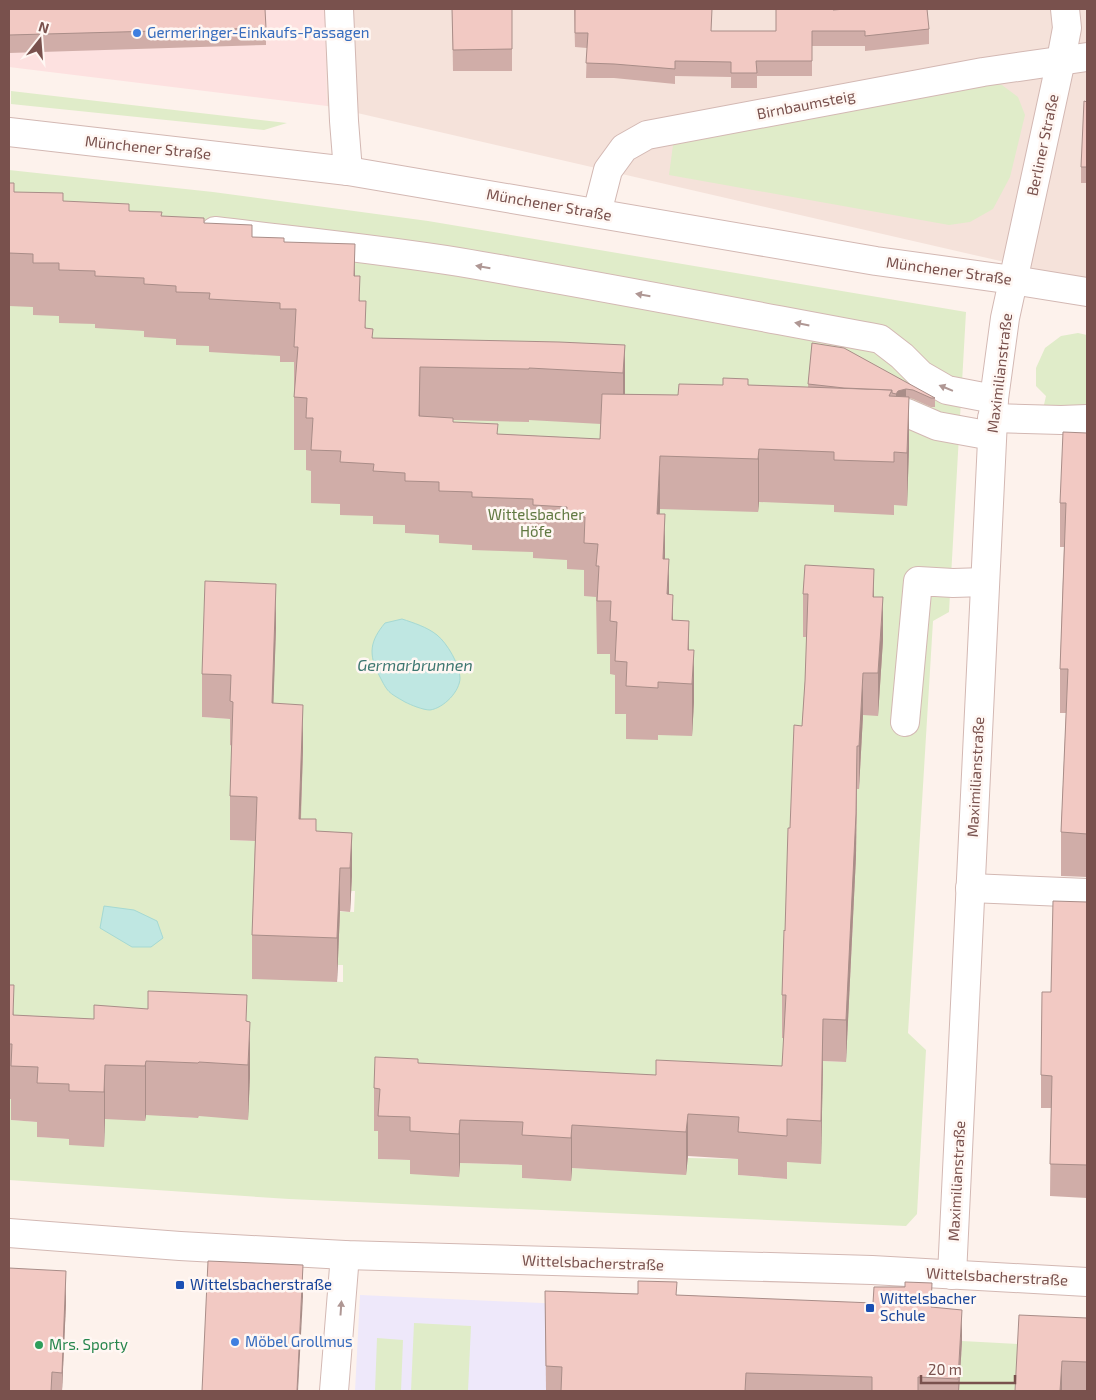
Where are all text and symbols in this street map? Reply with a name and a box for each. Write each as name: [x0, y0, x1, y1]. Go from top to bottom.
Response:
north arrow: [15, 15, 65, 65]
text: N: [37, 17, 51, 37]
place label: Germeringer-Einkaufs-Passagen: [147, 23, 369, 41]
marker: Germeringer-Einkaufs-Passagen: [131, 27, 143, 39]
street label: Birnbaumsteig: [755, 86, 857, 122]
street label: Berliner Straße: [1022, 92, 1062, 197]
street label: Münchener Straße: [84, 131, 212, 163]
street label: Münchener Straße: [485, 184, 613, 224]
street label: Münchener Straße: [885, 252, 1013, 288]
one-way arrow: [474, 262, 490, 270]
one-way arrow: [634, 290, 650, 298]
street label: Maximilianstraße: [983, 312, 1015, 434]
one-way arrow: [794, 320, 810, 328]
one-way arrow: [939, 384, 954, 392]
park label: Wittelsbacher Höfe: [488, 505, 584, 540]
water label: Germarbrunnen: [357, 655, 473, 674]
street label: Maximilianstraße: [963, 716, 987, 838]
street label: Maximilianstraße: [944, 1120, 968, 1242]
street label: Wittelsbacherstraße: [522, 1251, 664, 1273]
street label: Wittelsbacherstraße: [926, 1263, 1069, 1289]
place label: Wittelsbacherstraße: [190, 1275, 332, 1293]
marker: Wittelsbacherstraße: [174, 1279, 186, 1291]
place label: Wittelsbacher Schule: [880, 1289, 976, 1324]
one-way arrow: [337, 1299, 345, 1315]
marker: Wittelsbacher Schule: [864, 1302, 876, 1314]
place label: Möbel Grollmus: [245, 1332, 353, 1350]
place label: Mrs. Sporty: [49, 1335, 128, 1353]
marker: Möbel Grollmus: [229, 1336, 241, 1348]
marker: Mrs. Sporty: [33, 1339, 45, 1351]
scale bar: [921, 1352, 1015, 1384]
text: 20 m: [928, 1360, 962, 1378]

